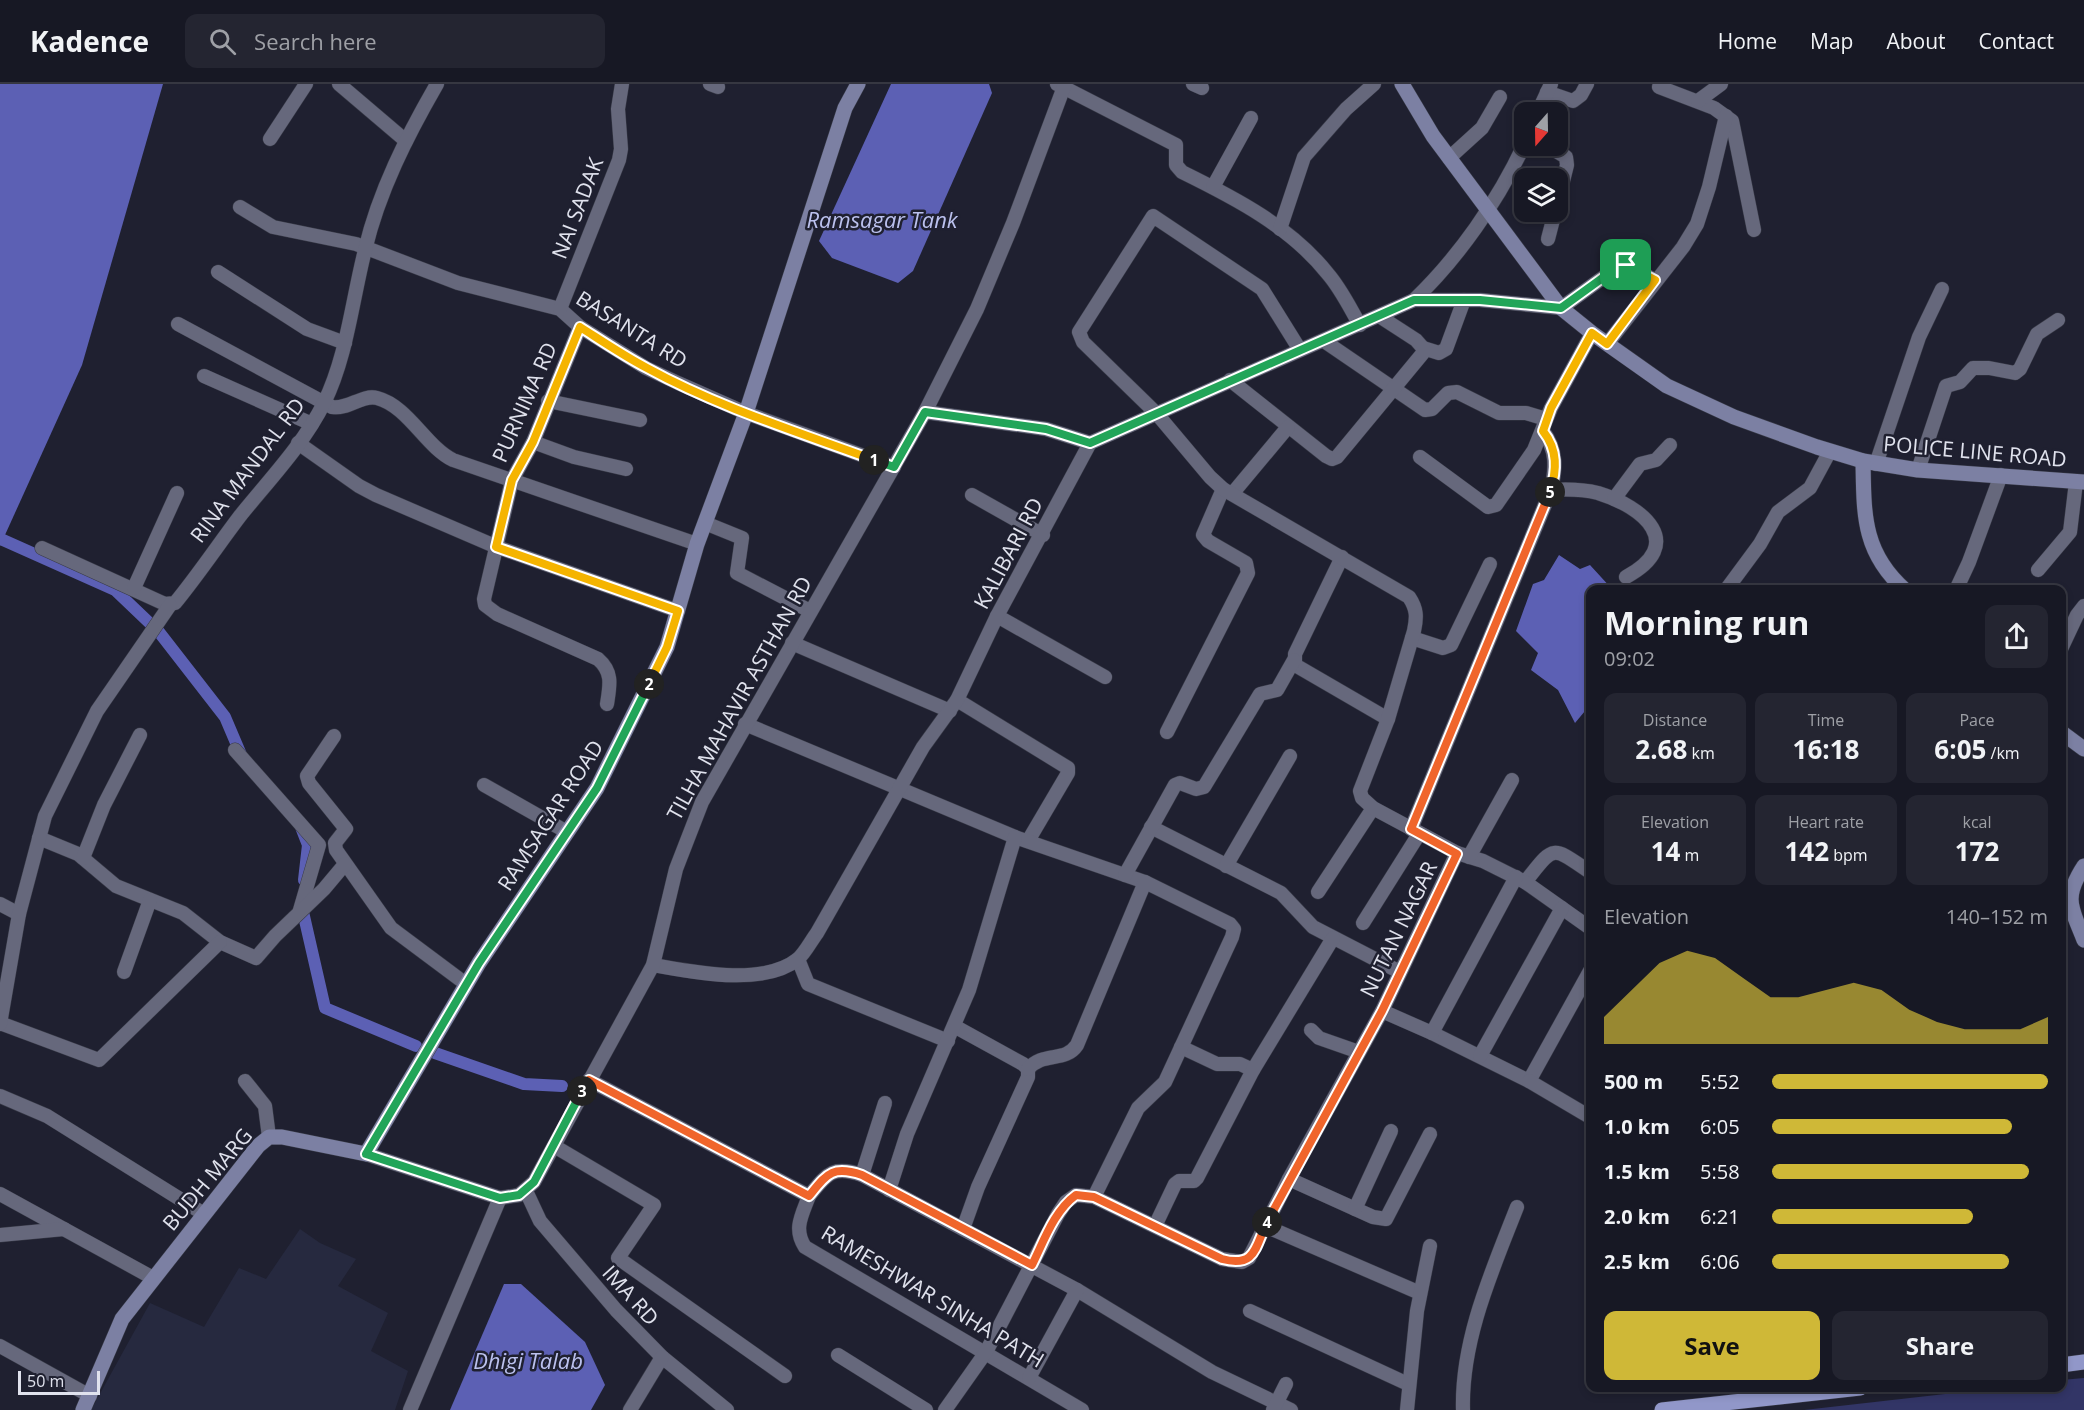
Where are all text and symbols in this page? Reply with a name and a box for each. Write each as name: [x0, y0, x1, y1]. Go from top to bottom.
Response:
search box: [185, 14, 605, 68]
text: Kadence: [30, 22, 149, 60]
icon: search: [206, 25, 239, 58]
text: Search here: [254, 26, 377, 56]
text: Home: [1718, 27, 1777, 55]
text: Map: [1810, 27, 1853, 55]
text: About: [1886, 27, 1946, 55]
text: Contact: [1979, 27, 2054, 55]
north arrow: [1514, 102, 1568, 156]
map controls: [1514, 102, 1568, 222]
street label: NAI SADAK: [545, 153, 609, 263]
button: layers: [1514, 168, 1568, 222]
water label: Ramsagar Tank: [806, 204, 959, 234]
pin: [1600, 239, 1651, 290]
icon: arrive: [1609, 248, 1642, 281]
street label: BASANTA RD: [571, 284, 693, 374]
street label: PURNIMA RD: [485, 338, 563, 466]
street label: RINA MANDAL RD: [183, 392, 311, 548]
street label: POLICE LINE ROAD: [1882, 429, 2068, 473]
pin: 1: [859, 445, 889, 475]
text: 1: [869, 449, 879, 471]
pin: 5: [1535, 477, 1565, 507]
text: 5: [1545, 481, 1555, 503]
street label: KALIBARI RD: [967, 492, 1049, 614]
street label: TILHA MAHAVIR ASTHAN RD: [660, 571, 818, 825]
text: Morning run: [1604, 600, 1810, 645]
button: share: [1985, 605, 2048, 668]
text: 09:02: [1604, 645, 1655, 672]
pin: 2: [634, 669, 664, 699]
text: 2: [644, 673, 654, 695]
text: Distance: [1643, 709, 1707, 731]
text: Time: [1808, 709, 1844, 731]
text: Pace: [1959, 709, 1995, 731]
text: 2.68: [1635, 731, 1687, 767]
text: 16:18: [1793, 731, 1859, 767]
text: 6:05: [1934, 731, 1986, 767]
street label: RAMSAGAR ROAD: [491, 734, 609, 896]
text: km: [1687, 742, 1715, 764]
text: /km: [1986, 742, 2020, 764]
text: Elevation: [1641, 811, 1709, 833]
text: Heart rate: [1788, 811, 1864, 833]
text: kcal: [1963, 811, 1992, 833]
text: 14: [1651, 833, 1680, 869]
text: 142: [1784, 833, 1829, 869]
text: 172: [1955, 833, 1999, 869]
text: m: [1680, 844, 1699, 866]
text: bpm: [1829, 844, 1868, 866]
street label: NUTAN NAGAR: [1353, 856, 1443, 1002]
text: Elevation: [1604, 903, 1689, 930]
text: 140–152 m: [1946, 903, 2048, 930]
text: 500 m: [1604, 1068, 1663, 1095]
text: 5:52: [1700, 1068, 1740, 1095]
pin: 3: [567, 1076, 597, 1106]
text: 3: [577, 1080, 587, 1102]
text: 1.0 km: [1604, 1113, 1670, 1140]
text: 6:05: [1700, 1113, 1740, 1140]
street label: BUDH MARG: [156, 1122, 258, 1236]
text: 1.5 km: [1604, 1158, 1670, 1185]
text: 5:58: [1700, 1158, 1740, 1185]
text: 2.0 km: [1604, 1203, 1670, 1230]
text: 6:21: [1700, 1203, 1740, 1230]
pin: 4: [1252, 1207, 1282, 1237]
text: 4: [1262, 1211, 1272, 1233]
street label: RAMESHWAR SINHA PATH: [816, 1218, 1050, 1374]
text: 2.5 km: [1604, 1248, 1670, 1275]
text: 6:06: [1700, 1248, 1740, 1275]
street label: IMA RD: [597, 1259, 665, 1331]
button: Save: [1604, 1311, 1820, 1380]
button: Share: [1832, 1311, 2048, 1380]
water label: Dhigi Talab: [473, 1345, 583, 1375]
scale bar: [18, 1368, 100, 1396]
text: 50 m: [27, 1370, 64, 1392]

